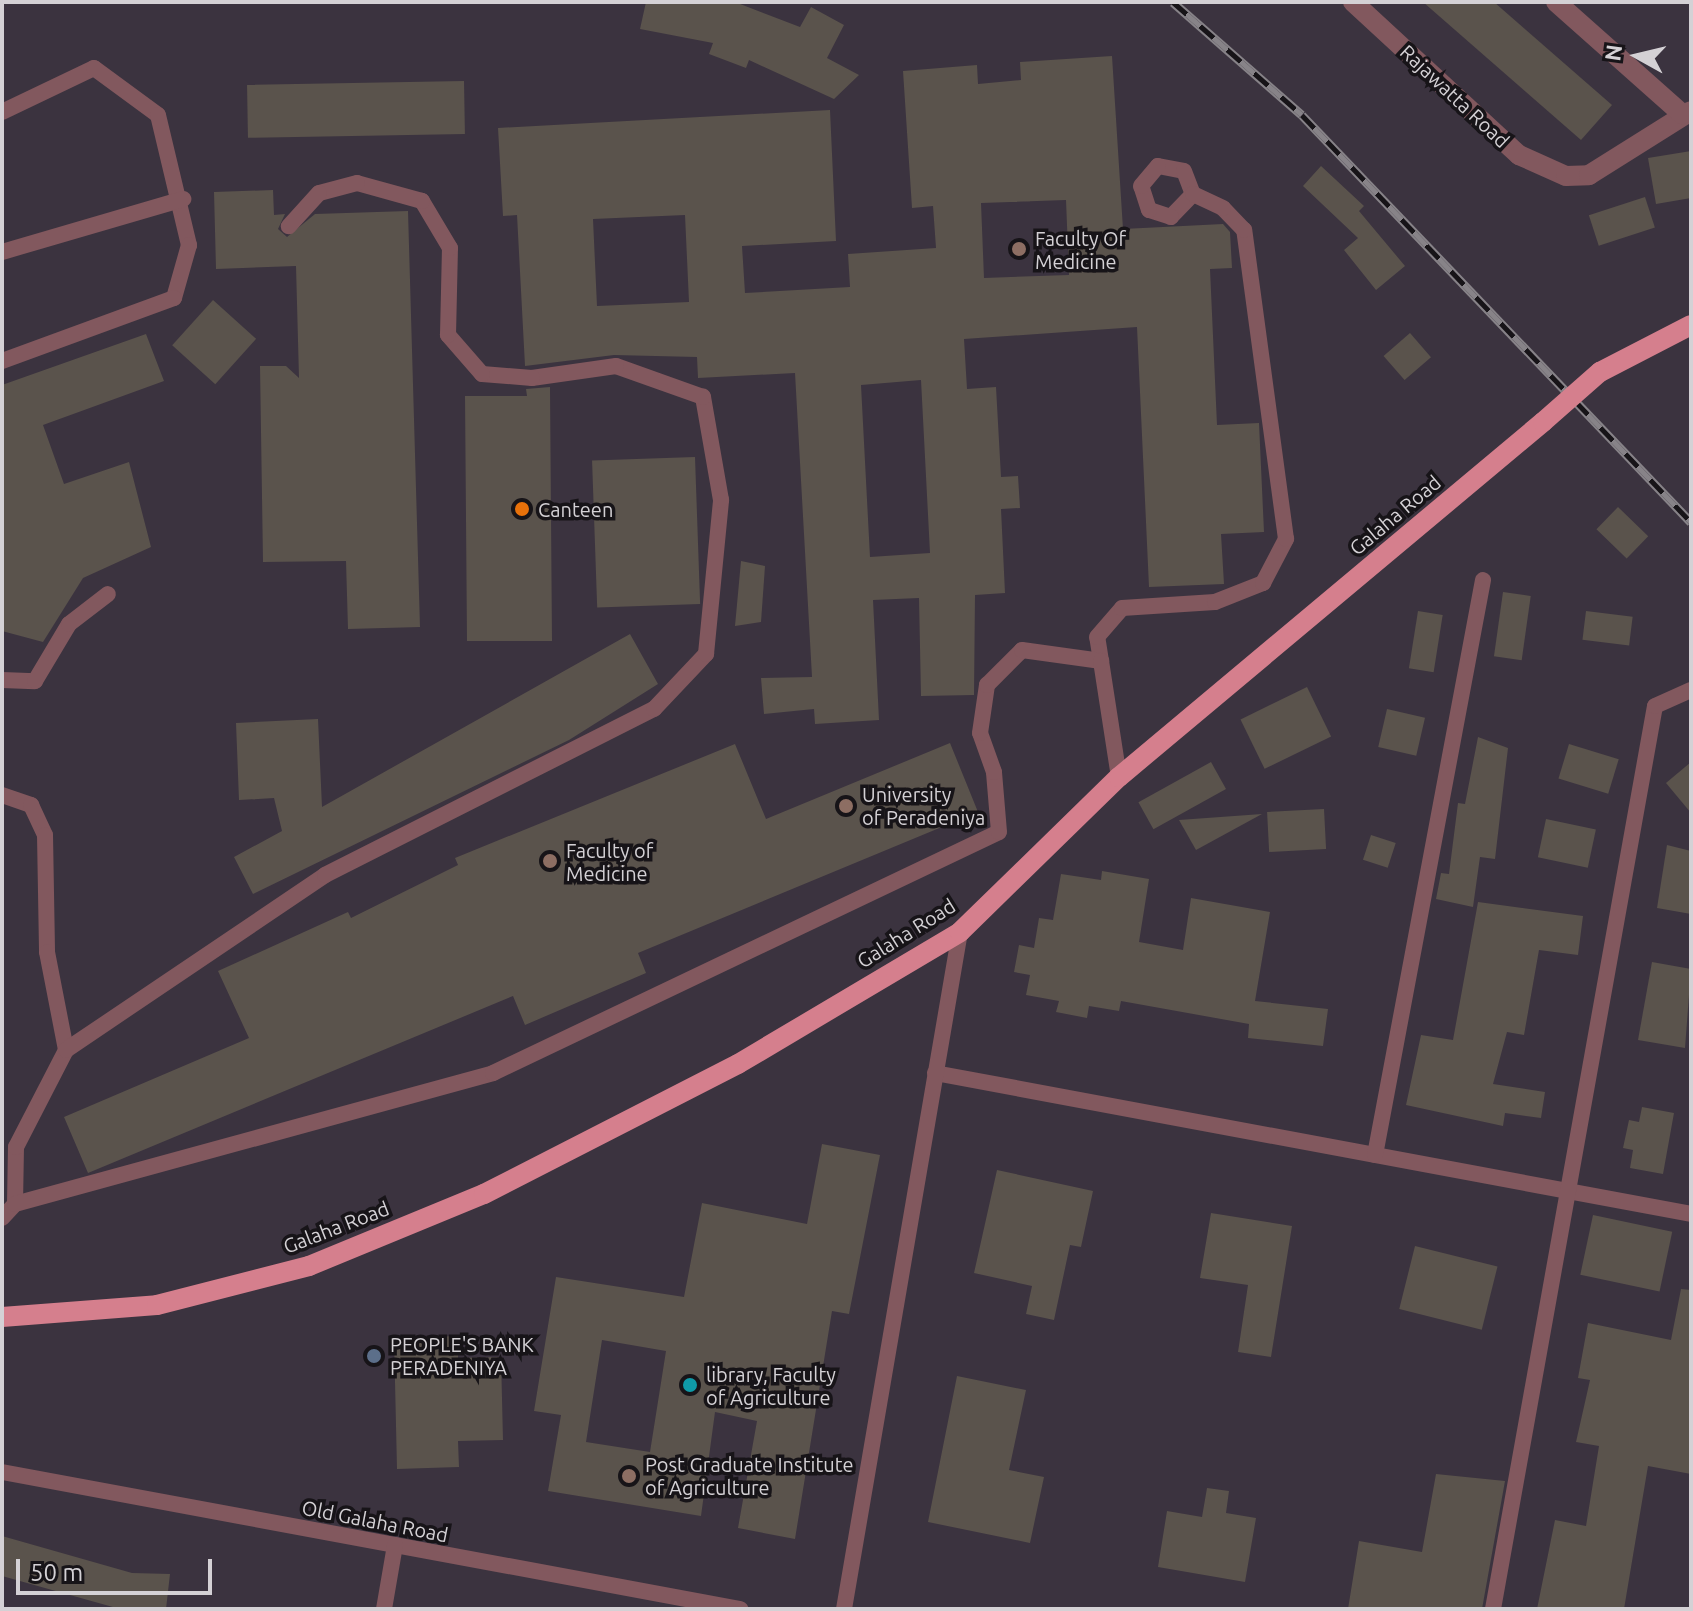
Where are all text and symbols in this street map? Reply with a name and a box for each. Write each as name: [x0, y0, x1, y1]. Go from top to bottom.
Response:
north arrow: [1597, 16, 1677, 96]
street label: Rajawatta Road: [1396, 39, 1514, 153]
text: N: [1599, 43, 1626, 62]
place label: Faculty Of Medicine: [1035, 226, 1126, 273]
marker: Faculty Of Medicine: [1010, 240, 1028, 258]
street label: Galaha Road: [1345, 470, 1445, 560]
place label: Canteen: [538, 497, 613, 521]
marker: Canteen: [513, 500, 531, 518]
place label: University of Peradeniya: [862, 782, 985, 829]
marker: University of Peradeniya: [837, 797, 855, 815]
place label: Faculty of Medicine: [566, 838, 653, 885]
marker: Faculty of Medicine: [541, 852, 559, 870]
street label: Galaha Road: [852, 893, 960, 973]
street label: Galaha Road: [280, 1196, 392, 1258]
place label: PEOPLE'S BANK PERADENIYA: [390, 1332, 534, 1379]
marker: PEOPLE'S BANK PERADENIYA: [365, 1347, 383, 1365]
place label: library, Faculty of Agriculture: [706, 1362, 836, 1409]
marker: library, Faculty of Agriculture: [681, 1376, 699, 1394]
place label: Post Graduate Institute of Agriculture: [645, 1452, 854, 1499]
marker: Post Graduate Institute of Agriculture: [620, 1467, 638, 1485]
street label: Old Galaha Road: [300, 1495, 450, 1547]
scale bar: [20, 1543, 216, 1593]
text: 50 m: [30, 1559, 83, 1586]

